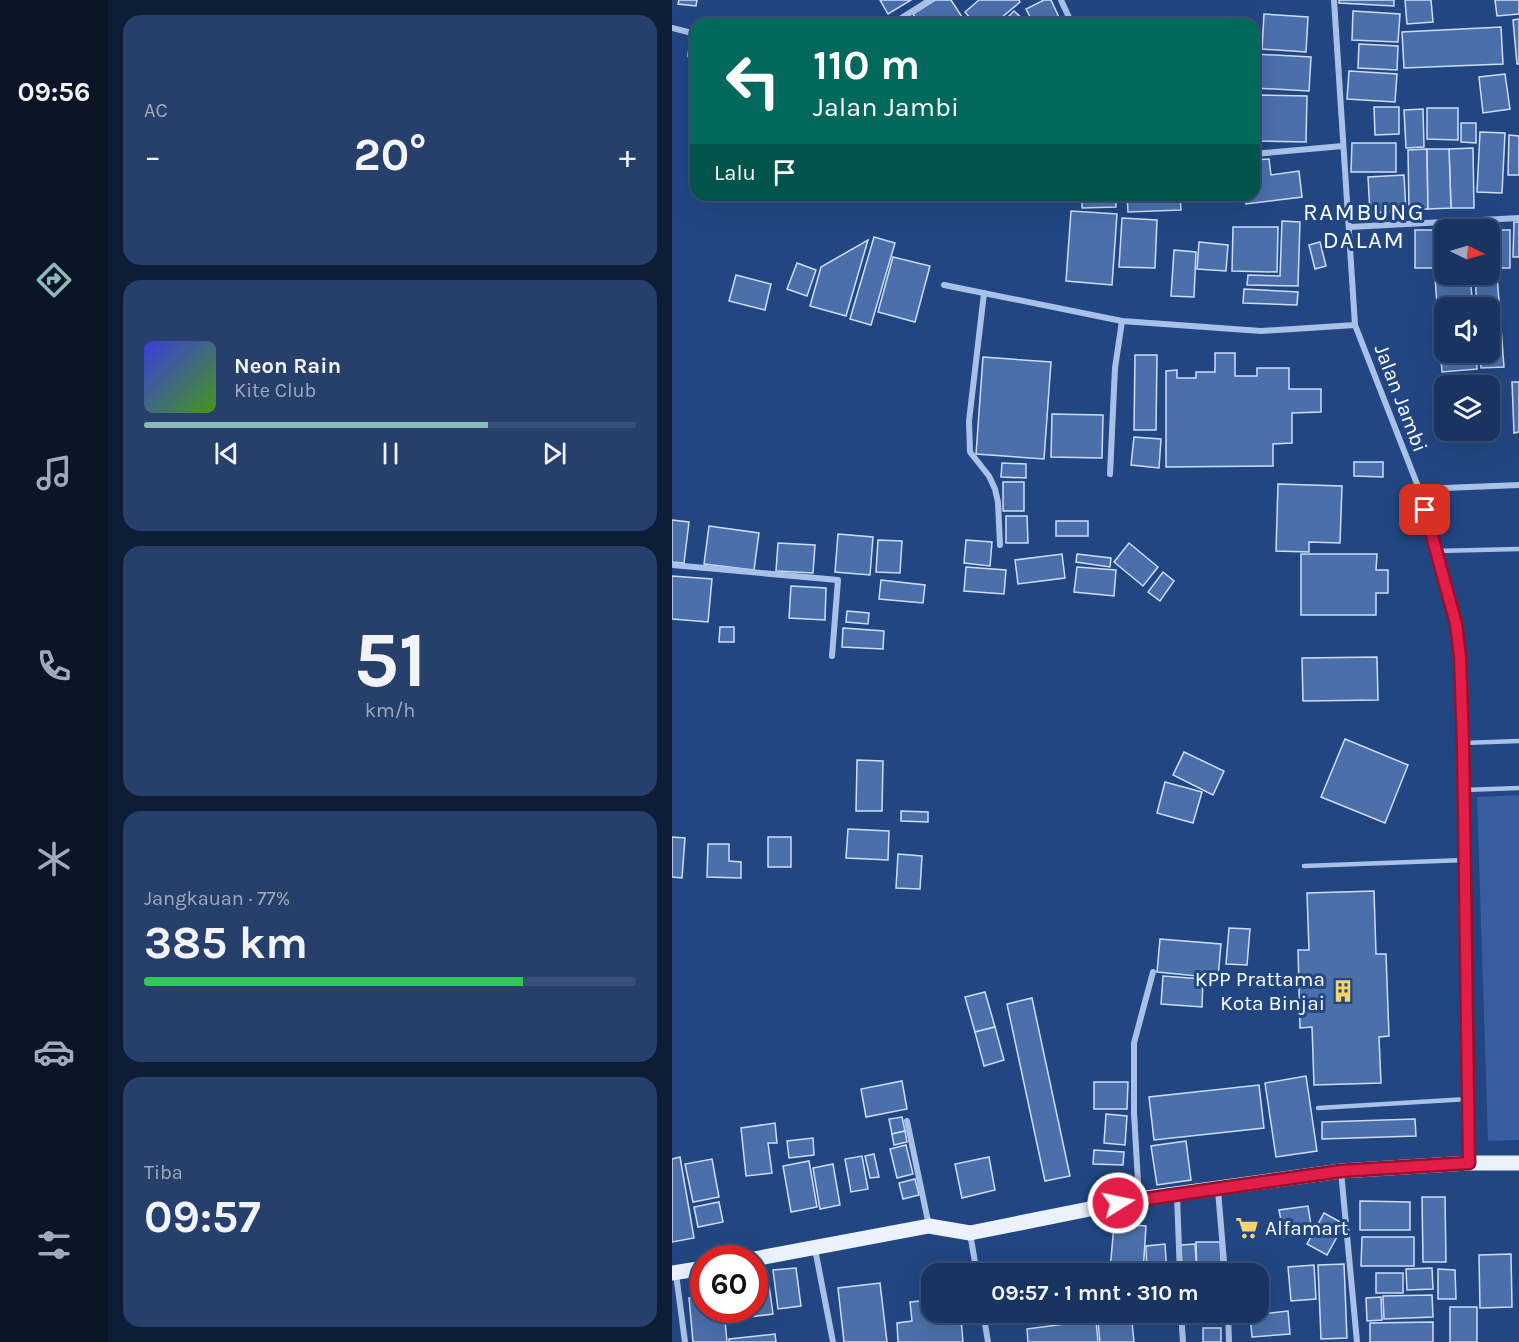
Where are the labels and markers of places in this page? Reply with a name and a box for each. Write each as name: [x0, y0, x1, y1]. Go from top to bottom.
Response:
pin: [1399, 484, 1450, 535]
place label: KPP Prattama Kota Binjai: [1195, 967, 1325, 1015]
building icon: KPP Prattama Kota Binjai: [1330, 978, 1356, 1004]
supermarket icon: Alfamart: [1234, 1215, 1260, 1241]
place label: Alfamart: [1265, 1216, 1348, 1240]

